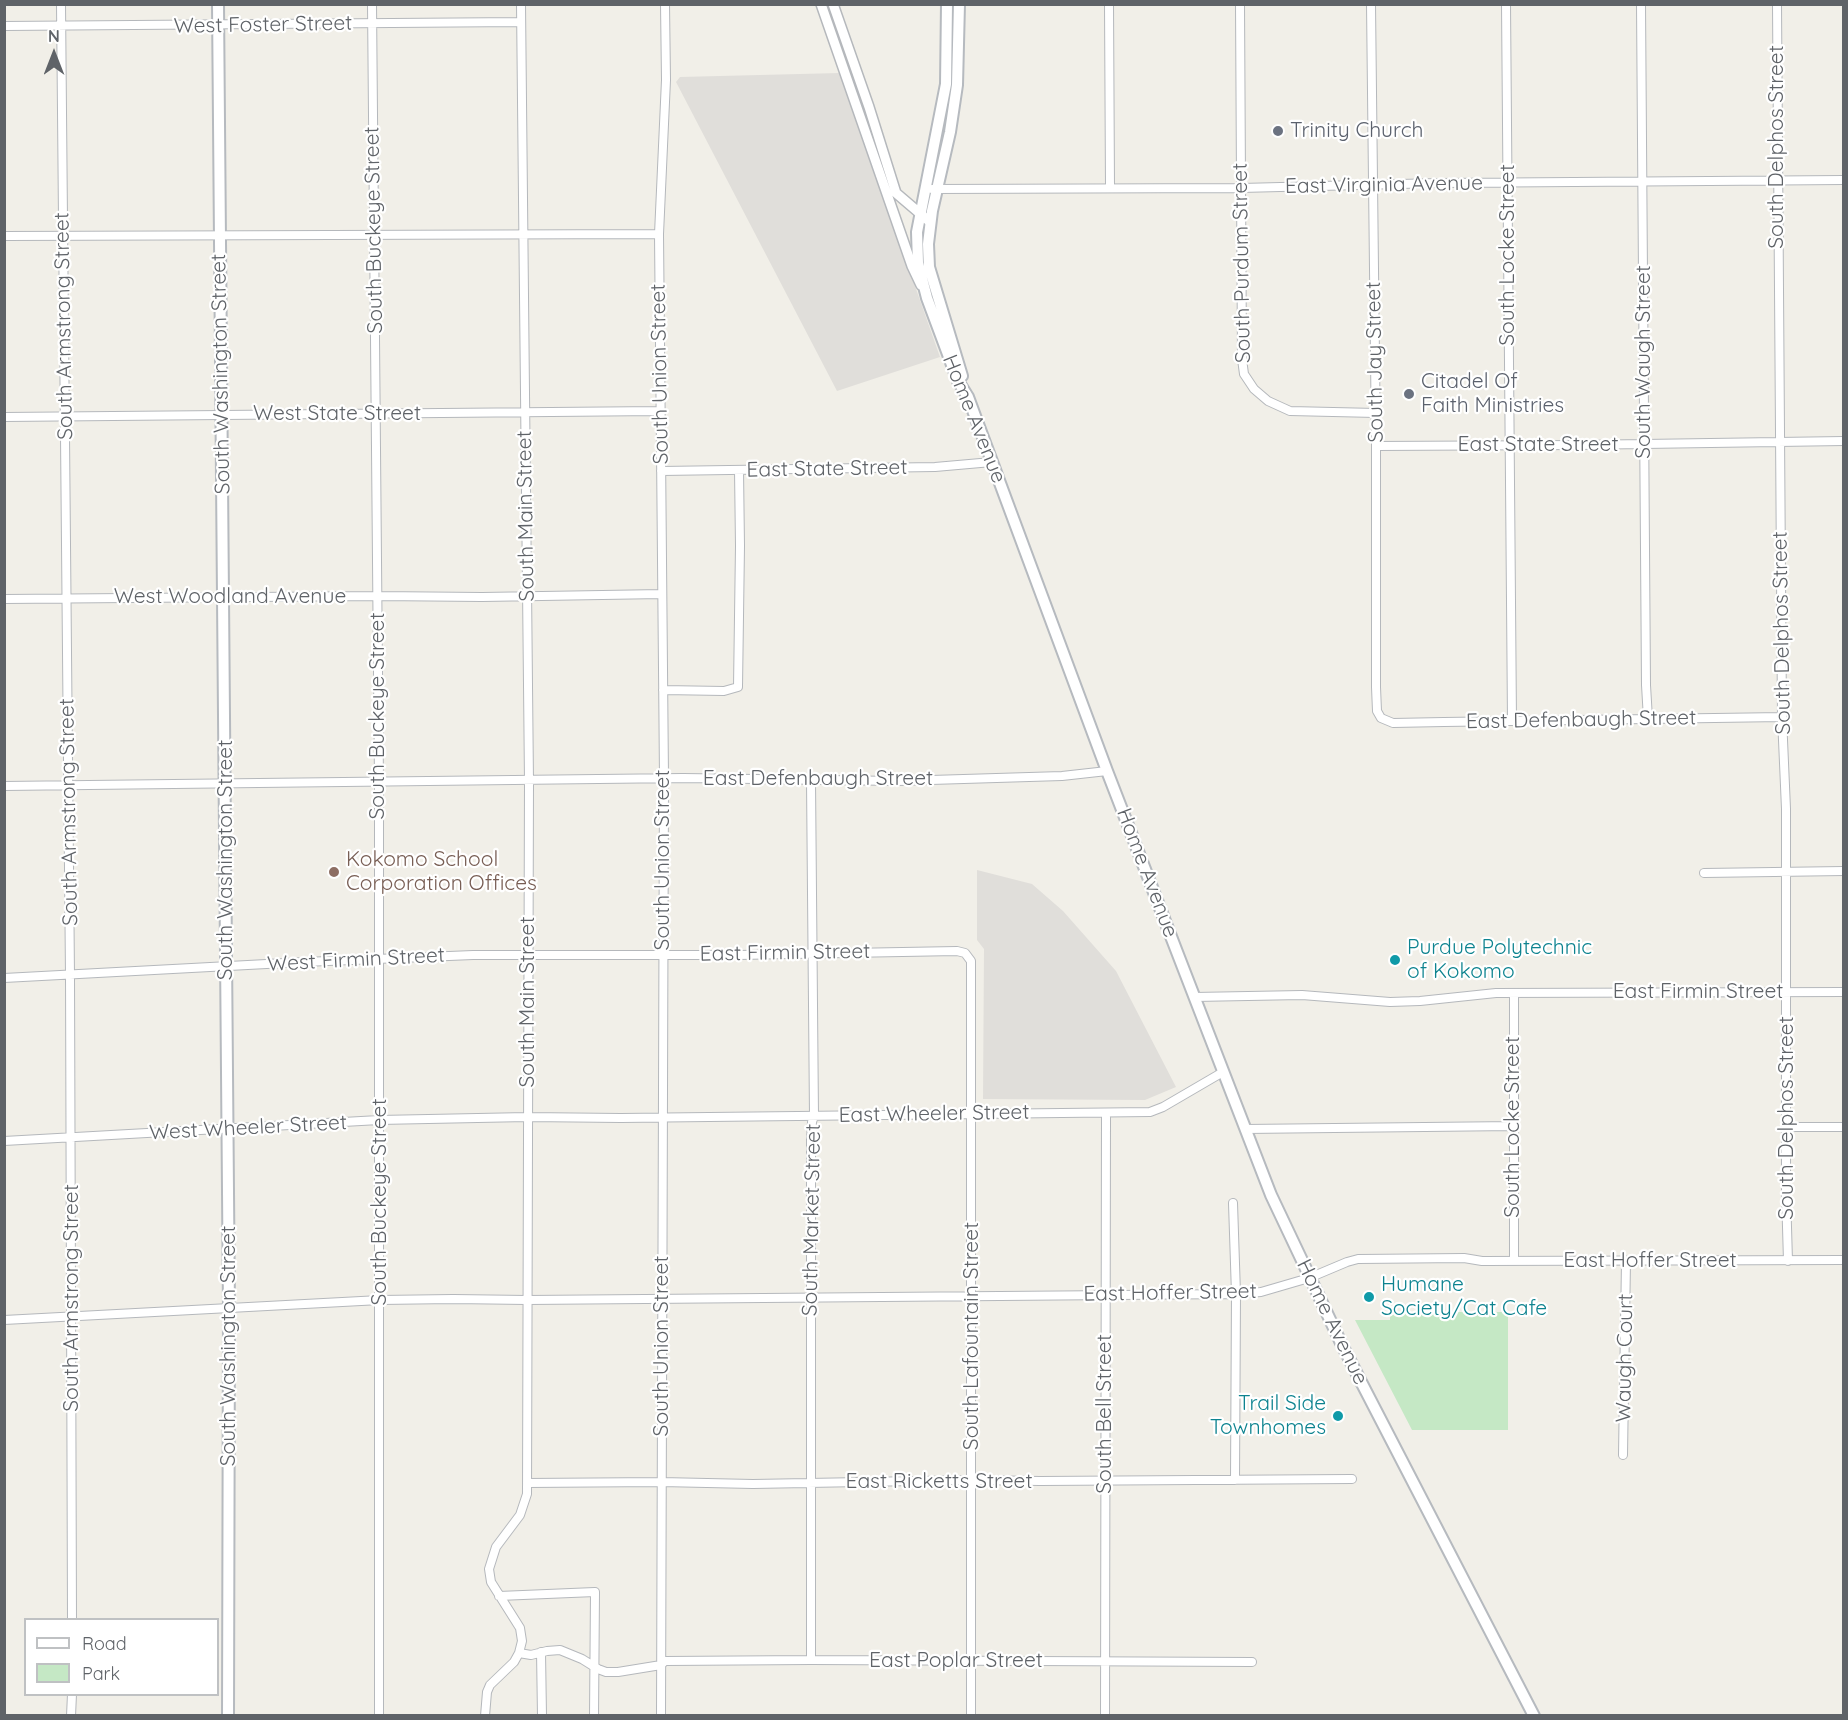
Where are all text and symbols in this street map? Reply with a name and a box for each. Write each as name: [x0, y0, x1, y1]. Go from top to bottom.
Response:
street label: West Foster Street: [173, 11, 353, 39]
north arrow: [24, 24, 84, 84]
text: N: [48, 26, 60, 46]
street label: South Delphos Street: [1764, 45, 1790, 249]
place label: Trinity Church: [1290, 118, 1423, 144]
marker: Trinity Church: [1271, 124, 1285, 138]
street label: South Buckeye Street: [360, 126, 388, 334]
street label: South Purdum Street: [1228, 163, 1256, 363]
street label: South Locke Street: [1495, 164, 1521, 346]
street label: East Virginia Avenue: [1285, 171, 1483, 199]
street label: South Armstrong Street: [49, 212, 79, 440]
street label: South Washington Street: [206, 254, 236, 494]
street label: South Waugh Street: [1631, 265, 1657, 459]
street label: South Jay Street: [1361, 281, 1389, 443]
street label: South Union Street: [646, 283, 674, 465]
street label: Home Avenue: [937, 351, 1011, 487]
place label: Citadel Of Faith Ministries: [1421, 369, 1564, 419]
marker: Citadel Of Faith Ministries: [1402, 387, 1416, 401]
street label: West State Street: [253, 401, 421, 427]
street label: South Main Street: [512, 430, 540, 602]
street label: East State Street: [1457, 432, 1619, 458]
street label: East State Street: [746, 455, 908, 483]
street label: South Delphos Street: [1768, 531, 1796, 735]
street label: West Woodland Avenue: [114, 584, 346, 610]
street label: South Buckeye Street: [365, 612, 391, 820]
street label: South Armstrong Street: [54, 698, 84, 926]
street label: East Defenbaugh Street: [1466, 705, 1696, 735]
street label: South Washington Street: [213, 740, 239, 980]
street label: East Defenbaugh Street: [703, 766, 933, 792]
street label: South Union Street: [650, 770, 676, 950]
street label: Home Avenue: [1111, 805, 1183, 941]
place label: Kokomo School Corporation Offices: [346, 847, 537, 897]
marker: Kokomo School Corporation Offices: [327, 865, 341, 879]
street label: South Main Street: [515, 916, 541, 1088]
place label: Purdue Polytechnic of Kokomo: [1407, 935, 1592, 985]
street label: East Firmin Street: [699, 939, 871, 967]
street label: West Firmin Street: [267, 943, 445, 977]
marker: Purdue Polytechnic of Kokomo: [1388, 953, 1402, 967]
street label: East Firmin Street: [1613, 979, 1783, 1005]
street label: South Delphos Street: [1774, 1016, 1800, 1220]
street label: South Locke Street: [1500, 1036, 1526, 1218]
street label: South Buckeye Street: [367, 1098, 393, 1306]
street label: East Wheeler Street: [838, 1100, 1030, 1128]
street label: West Wheeler Street: [148, 1110, 348, 1146]
street label: South Market Street: [798, 1124, 826, 1316]
street label: South Armstrong Street: [59, 1184, 85, 1412]
street label: South Lafountain Street: [959, 1222, 985, 1450]
street label: South Washington Street: [216, 1226, 242, 1466]
street label: East Hoffer Street: [1563, 1248, 1737, 1274]
street label: Home Avenue: [1291, 1255, 1373, 1389]
street label: South Union Street: [649, 1256, 675, 1436]
place label: Humane Society/Cat Cafe: [1381, 1272, 1547, 1322]
street label: East Hoffer Street: [1083, 1279, 1257, 1307]
marker: Humane Society/Cat Cafe: [1362, 1290, 1376, 1304]
street label: Waugh Court: [1611, 1293, 1639, 1423]
street label: South Bell Street: [1092, 1334, 1118, 1494]
place label: Trail Side Townhomes: [1210, 1391, 1326, 1441]
marker: Trail Side Townhomes: [1331, 1409, 1345, 1423]
street label: East Ricketts Street: [845, 1469, 1033, 1495]
legend: [24, 1618, 219, 1696]
text: Road: [82, 1632, 127, 1655]
street label: East Poplar Street: [869, 1648, 1043, 1674]
text: Park: [82, 1662, 120, 1685]

